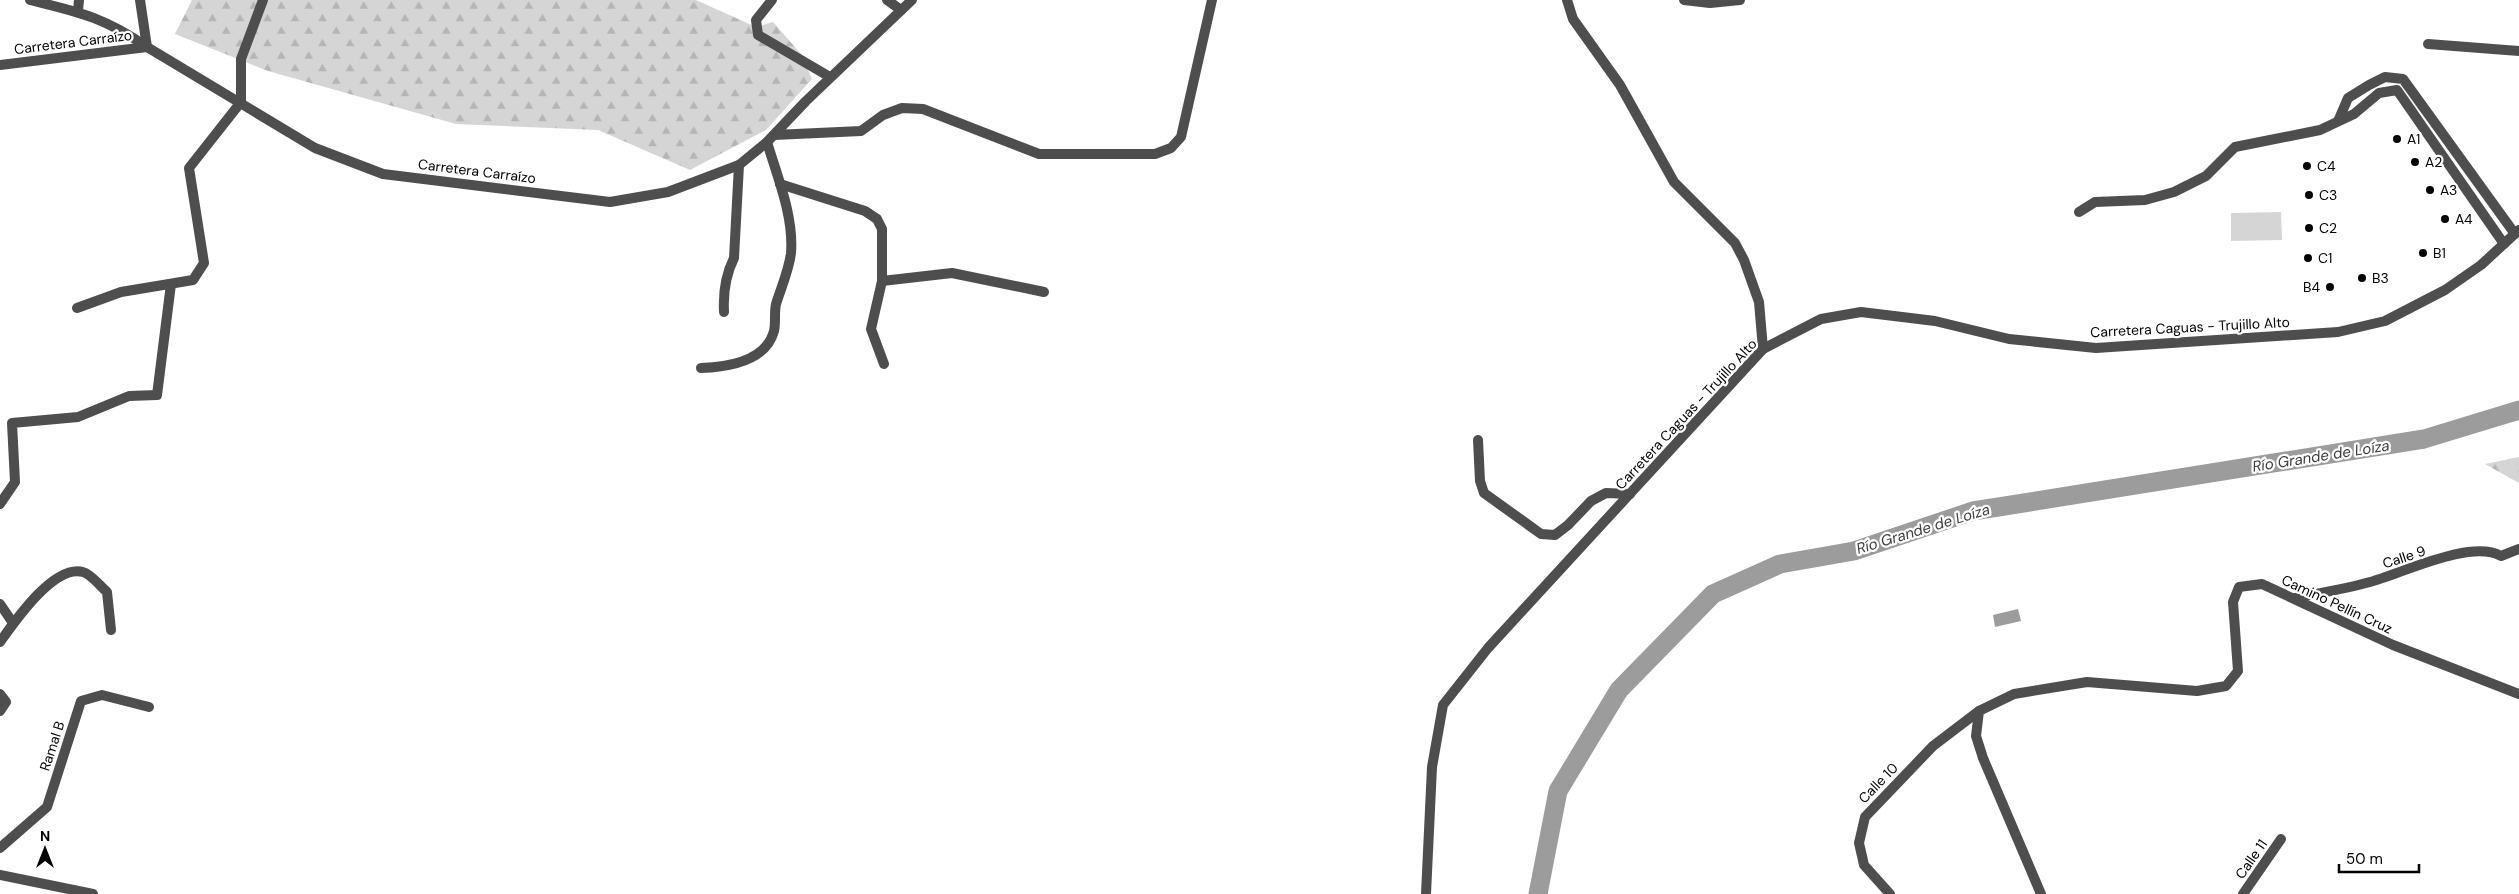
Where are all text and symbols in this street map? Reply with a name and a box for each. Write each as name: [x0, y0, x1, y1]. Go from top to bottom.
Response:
street label: Carretera Carraízo: [13, 26, 133, 58]
place label: A1: [2407, 130, 2420, 148]
marker: A1: [2391, 133, 2403, 145]
place label: A2: [2425, 153, 2442, 171]
street label: Carretera Carraízo: [417, 155, 537, 187]
marker: A2: [2409, 156, 2421, 168]
place label: C4: [2317, 157, 2336, 175]
marker: C4: [2301, 160, 2313, 172]
place label: A3: [2440, 181, 2457, 199]
marker: A3: [2424, 184, 2436, 196]
place label: C3: [2319, 186, 2337, 204]
marker: C3: [2303, 189, 2315, 201]
place label: A4: [2455, 210, 2473, 228]
marker: A4: [2439, 213, 2451, 225]
place label: C2: [2319, 219, 2337, 237]
marker: C2: [2303, 222, 2315, 234]
place label: B1: [2433, 244, 2446, 262]
marker: B1: [2417, 247, 2429, 259]
place label: C1: [2318, 249, 2332, 267]
marker: C1: [2302, 252, 2314, 264]
place label: B3: [2372, 269, 2389, 287]
marker: B3: [2356, 272, 2368, 284]
place label: B4: [2303, 278, 2320, 296]
marker: B4: [2324, 281, 2336, 293]
street label: Carretera Caguas - Trujillo Alto: [2090, 313, 2290, 341]
street label: Carretera Caguas - Trujillo Alto: [1611, 335, 1761, 493]
water label: Río Grande de Loíza: [2251, 435, 2391, 477]
water label: Río Grande de Loíza: [1854, 499, 1992, 559]
street label: Calle 9: [2380, 542, 2428, 572]
street label: Camino Pellín Cruz: [2279, 570, 2395, 638]
street label: Ramal B: [36, 719, 68, 773]
street label: Calle 10: [1854, 759, 1902, 807]
north arrow: [20, 824, 70, 874]
text: N: [40, 827, 50, 845]
street label: Calle 11: [2231, 836, 2271, 882]
scale bar: [2339, 842, 2419, 874]
text: 50 m: [2346, 849, 2383, 869]

